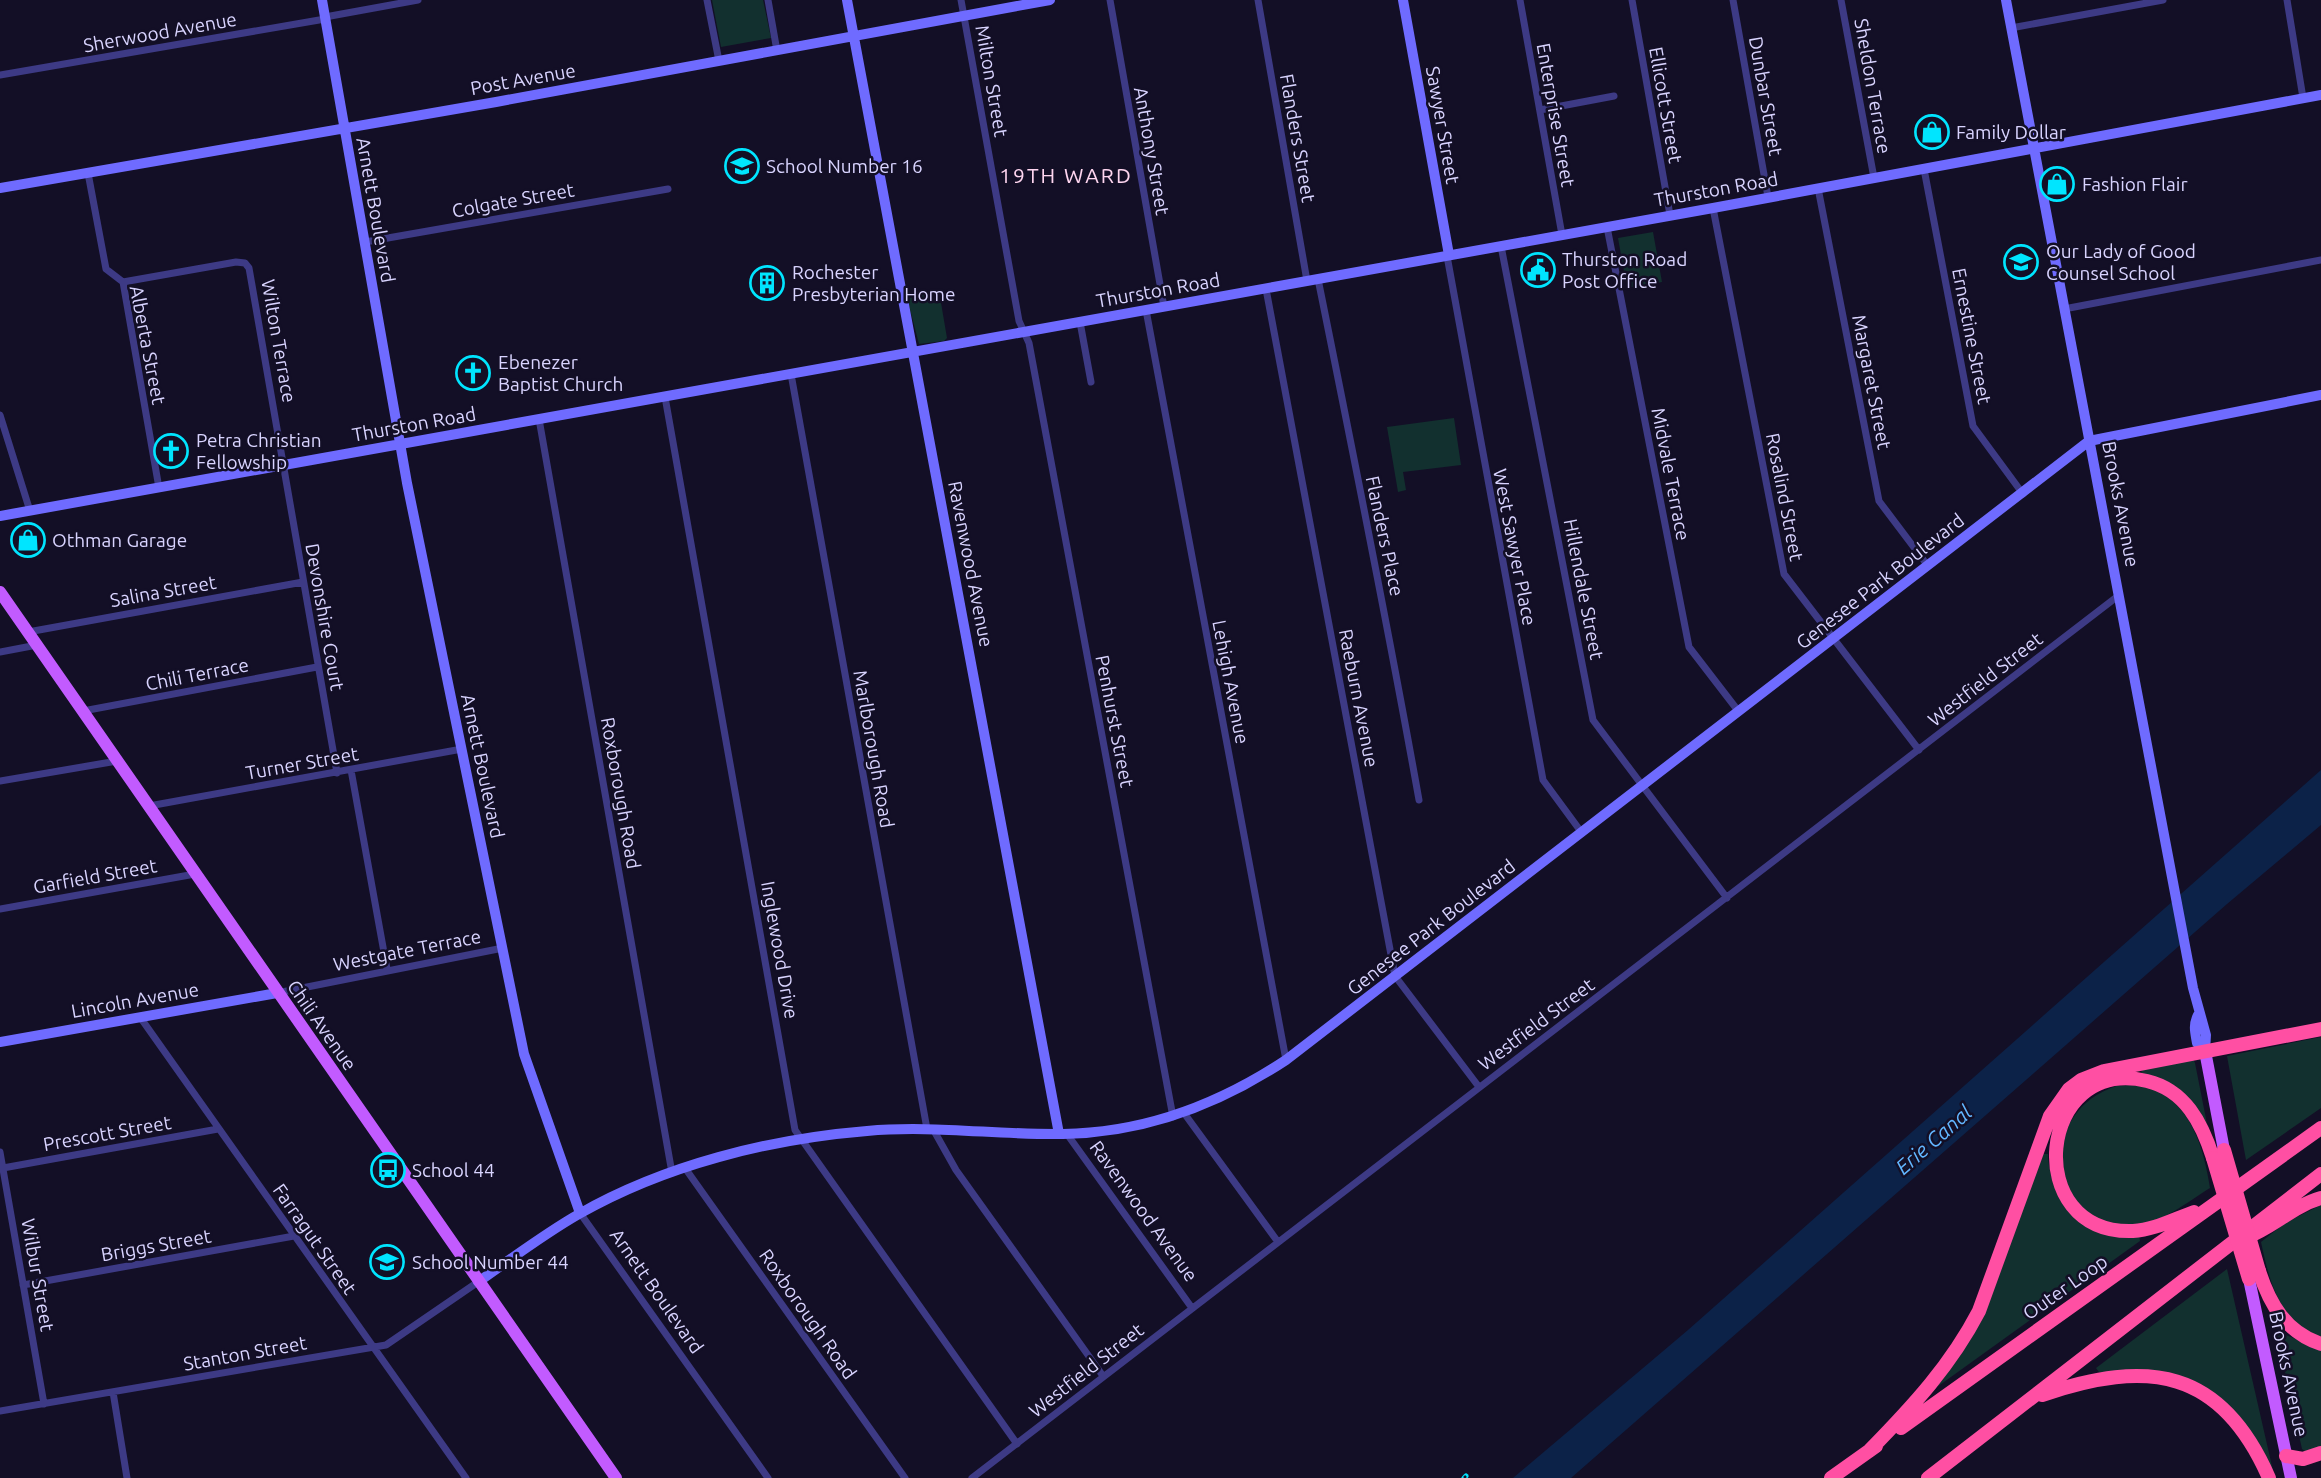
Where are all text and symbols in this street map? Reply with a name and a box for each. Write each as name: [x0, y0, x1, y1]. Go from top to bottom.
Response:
street label: Sherwood Avenue: [82, 8, 238, 56]
street label: Sheldon Terrace: [1850, 16, 1896, 156]
street label: Milton Street: [971, 23, 1013, 139]
street label: Dunbar Street: [1745, 35, 1787, 158]
street label: Enterprise Street: [1533, 41, 1580, 189]
street label: Ellicott Street: [1645, 45, 1687, 165]
street label: Post Avenue: [469, 59, 577, 99]
street label: Sawyer Street: [1422, 64, 1464, 186]
street label: Flanders Street: [1276, 72, 1320, 204]
street label: Anthony Street: [1130, 85, 1174, 217]
shop icon: Family Dollar: [1913, 113, 1951, 151]
place label: Family Dollar: [1956, 121, 2066, 143]
street label: Arnett Boulevard: [352, 136, 400, 284]
school or university icon: School Number 16: [723, 147, 761, 185]
place label: School Number 16: [766, 155, 923, 177]
district label: 19TH WARD: [999, 163, 1133, 187]
shop icon: Fashion Flair: [2038, 165, 2076, 203]
street label: Thurston Road: [1652, 167, 1780, 211]
place label: Fashion Flair: [2082, 173, 2188, 195]
street label: Colgate Street: [450, 178, 576, 222]
place label: Our Lady of Good Counsel School: [2046, 240, 2196, 284]
school or university icon: Our Lady of Good Counsel School: [2002, 243, 2040, 281]
place label: Thurston Road Post Office: [1562, 248, 1687, 292]
public building icon: Thurston Road Post Office: [1519, 251, 1557, 289]
place label: Rochester Presbyterian Home: [792, 261, 955, 305]
building icon: Rochester Presbyterian Home: [748, 264, 786, 302]
street label: Ernestine Street: [1948, 266, 1996, 406]
street label: Thurston Road: [1094, 268, 1222, 312]
street label: Wilton Terrace: [257, 278, 301, 404]
street label: Alberta Street: [126, 284, 170, 407]
street label: Margaret Street: [1848, 313, 1896, 452]
place label: Ebenezer Baptist Church: [498, 351, 623, 395]
church icon: Ebenezer Baptist Church: [454, 354, 492, 392]
street label: Thurston Road: [350, 402, 478, 446]
street label: Midvale Terrace: [1647, 406, 1695, 542]
place label: Petra Christian Fellowship: [196, 429, 322, 473]
street label: Rosalind Street: [1762, 431, 1808, 563]
church icon: Petra Christian Fellowship: [152, 432, 190, 470]
street label: Brooks Avenue: [2098, 439, 2144, 569]
street label: West Sawyer Place: [1489, 467, 1541, 627]
street label: Flanders Place: [1362, 474, 1408, 598]
street label: Ravenwood Avenue: [944, 479, 998, 649]
street label: Genesee Park Boulevard: [1792, 509, 1968, 653]
street label: Hillendale Street: [1560, 517, 1609, 662]
shop icon: Othman Garage: [9, 521, 47, 559]
place label: Othman Garage: [52, 529, 187, 551]
street label: Devonshire Court: [301, 542, 349, 693]
street label: Salina Street: [108, 571, 218, 611]
street label: Lehigh Avenue: [1208, 618, 1254, 746]
street label: Raeburn Avenue: [1335, 627, 1383, 769]
street label: Westfield Street: [1923, 627, 2047, 731]
street label: Chili Terrace: [144, 653, 250, 695]
street label: Penhurst Street: [1091, 653, 1139, 790]
street label: Marlborough Road: [849, 668, 899, 830]
street label: Arnett Boulevard: [457, 692, 509, 840]
street label: Roxborough Road: [597, 715, 645, 871]
street label: Turner Street: [244, 742, 361, 784]
street label: Garfield Street: [31, 854, 159, 898]
street label: Genesee Park Boulevard: [1343, 855, 1519, 999]
street label: Inglewood Drive: [757, 879, 803, 1021]
street label: Westgate Terrace: [331, 925, 483, 975]
street label: Westfield Street: [1474, 973, 1599, 1075]
street label: Chili Avenue: [283, 976, 361, 1074]
street label: Lincoln Avenue: [69, 978, 201, 1022]
water label: Erie Canal: [1890, 1100, 1976, 1179]
street label: Prescott Street: [41, 1111, 173, 1155]
street label: Ravenwood Avenue: [1086, 1136, 1202, 1286]
bus stop icon: School 44: [369, 1151, 407, 1189]
place label: School 44: [412, 1159, 495, 1181]
street label: Farragut Street: [269, 1180, 362, 1299]
street label: Wilbur Street: [17, 1217, 59, 1334]
street label: Briggs Street: [99, 1224, 213, 1266]
street label: Arnett Boulevard: [606, 1224, 708, 1358]
school or university icon: School Number 44: [368, 1243, 406, 1281]
street label: Roxborough Road: [755, 1245, 861, 1383]
street label: Outer Loop: [2019, 1250, 2111, 1324]
place label: School Number 44: [412, 1251, 569, 1273]
street label: Brooks Avenue: [2265, 1309, 2313, 1439]
street label: Westfield Street: [1024, 1318, 1148, 1422]
street label: Stanton Street: [182, 1331, 309, 1375]

